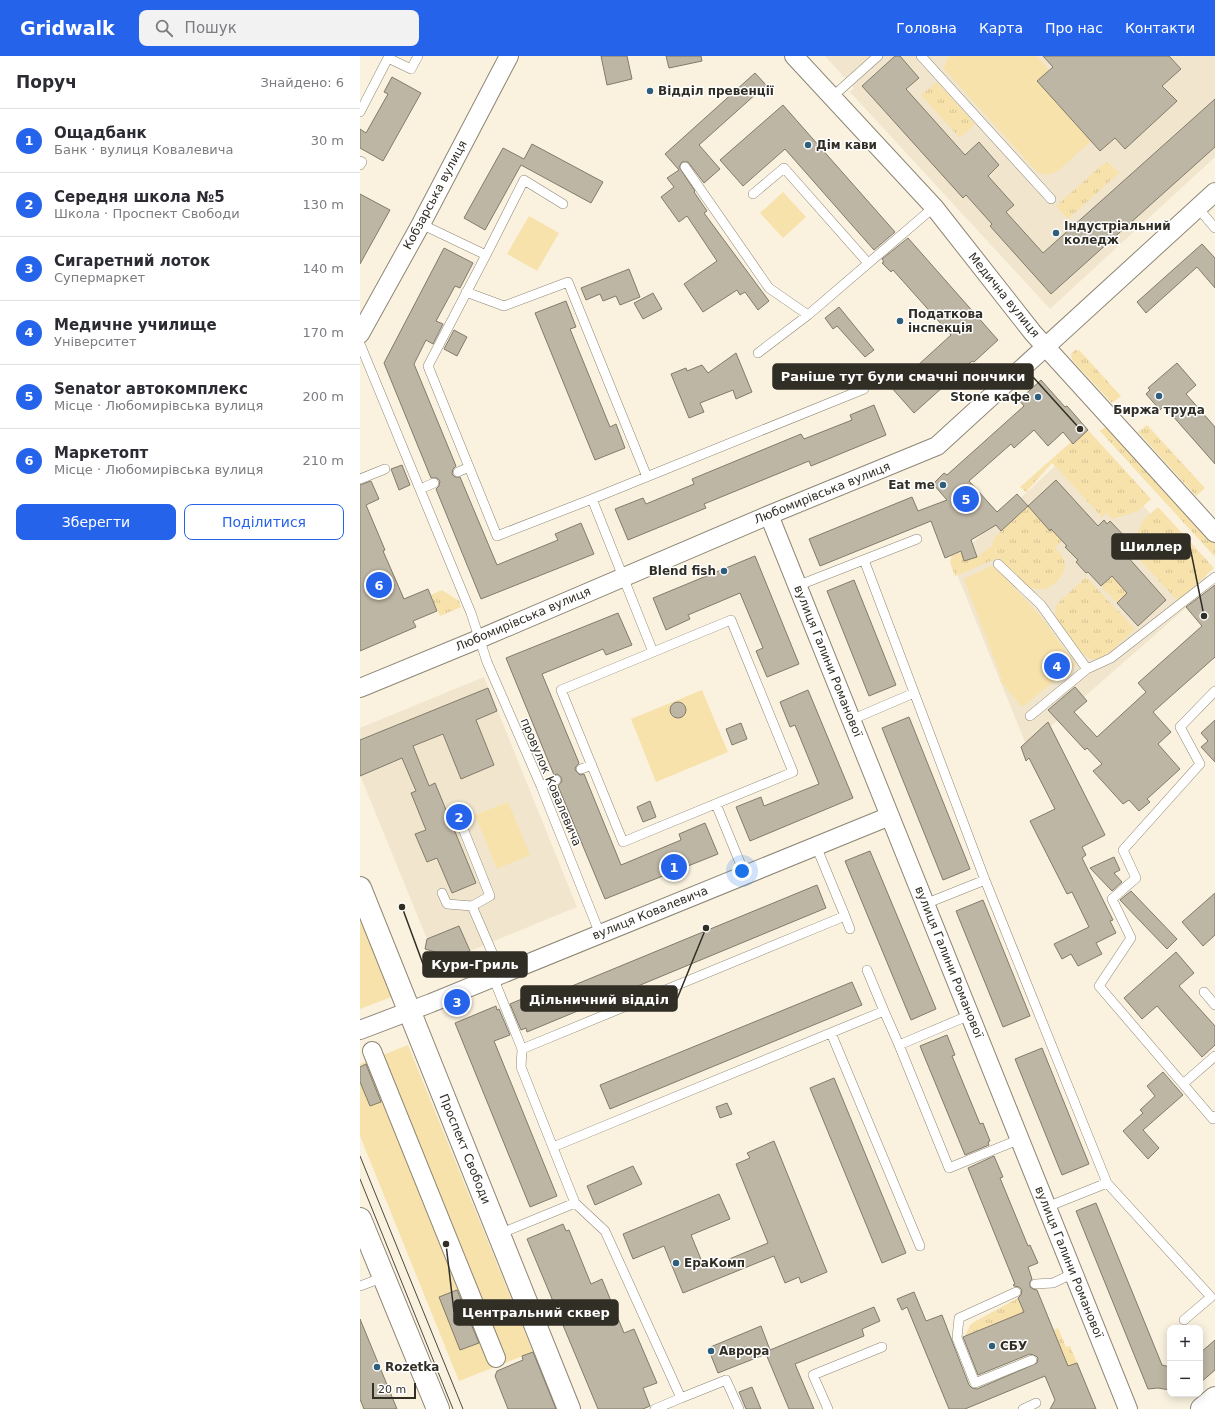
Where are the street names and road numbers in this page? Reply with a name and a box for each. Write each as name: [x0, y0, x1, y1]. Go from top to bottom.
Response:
street label: Кобзарська вулиця: [400, 138, 470, 252]
street label: Медична вулиця: [966, 250, 1042, 340]
street label: Любомирівська вулиця: [752, 459, 892, 527]
street label: вулиця Галини Романової: [791, 583, 865, 740]
street label: Любомирівська вулиця: [453, 584, 593, 654]
street label: провулок Ковалевича: [518, 716, 584, 848]
street label: вулиця Ковалевича: [590, 883, 710, 943]
street label: вулиця Галини Романової: [912, 884, 986, 1041]
street label: Проспект Свободи: [437, 1092, 493, 1206]
street label: вулиця Галини Романової: [1032, 1184, 1106, 1341]

